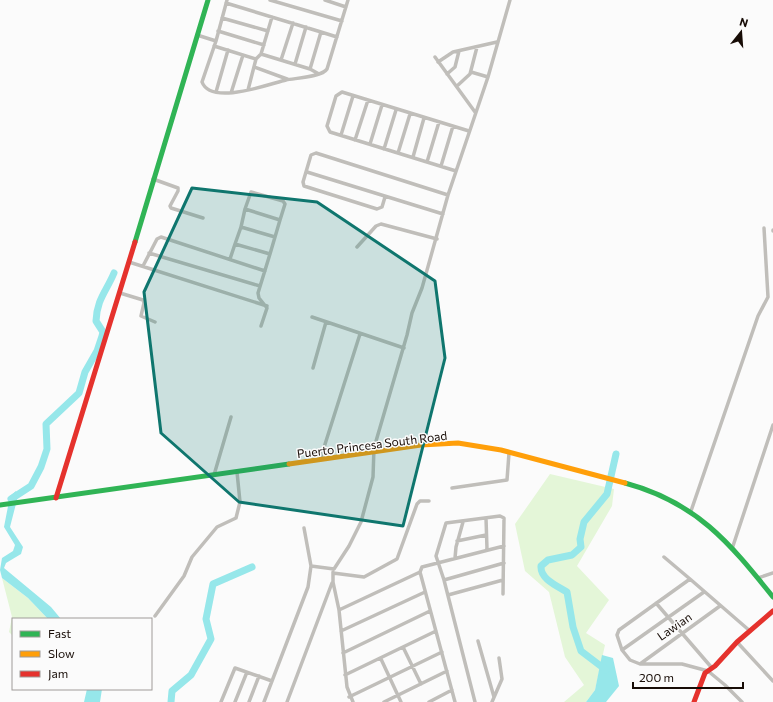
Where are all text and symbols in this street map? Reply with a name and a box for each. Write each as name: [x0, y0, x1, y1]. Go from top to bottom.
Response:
north arrow: [721, 12, 761, 52]
text: N: [738, 15, 750, 29]
street label: Puerto Princesa South Road: [296, 428, 448, 460]
street label: Lawian: [654, 609, 694, 643]
legend: [12, 618, 152, 690]
text: Fast: [48, 626, 71, 640]
text: Slow: [48, 646, 75, 660]
scale bar: [633, 664, 743, 690]
text: Jam: [48, 666, 68, 681]
text: 200 m: [639, 670, 674, 684]

